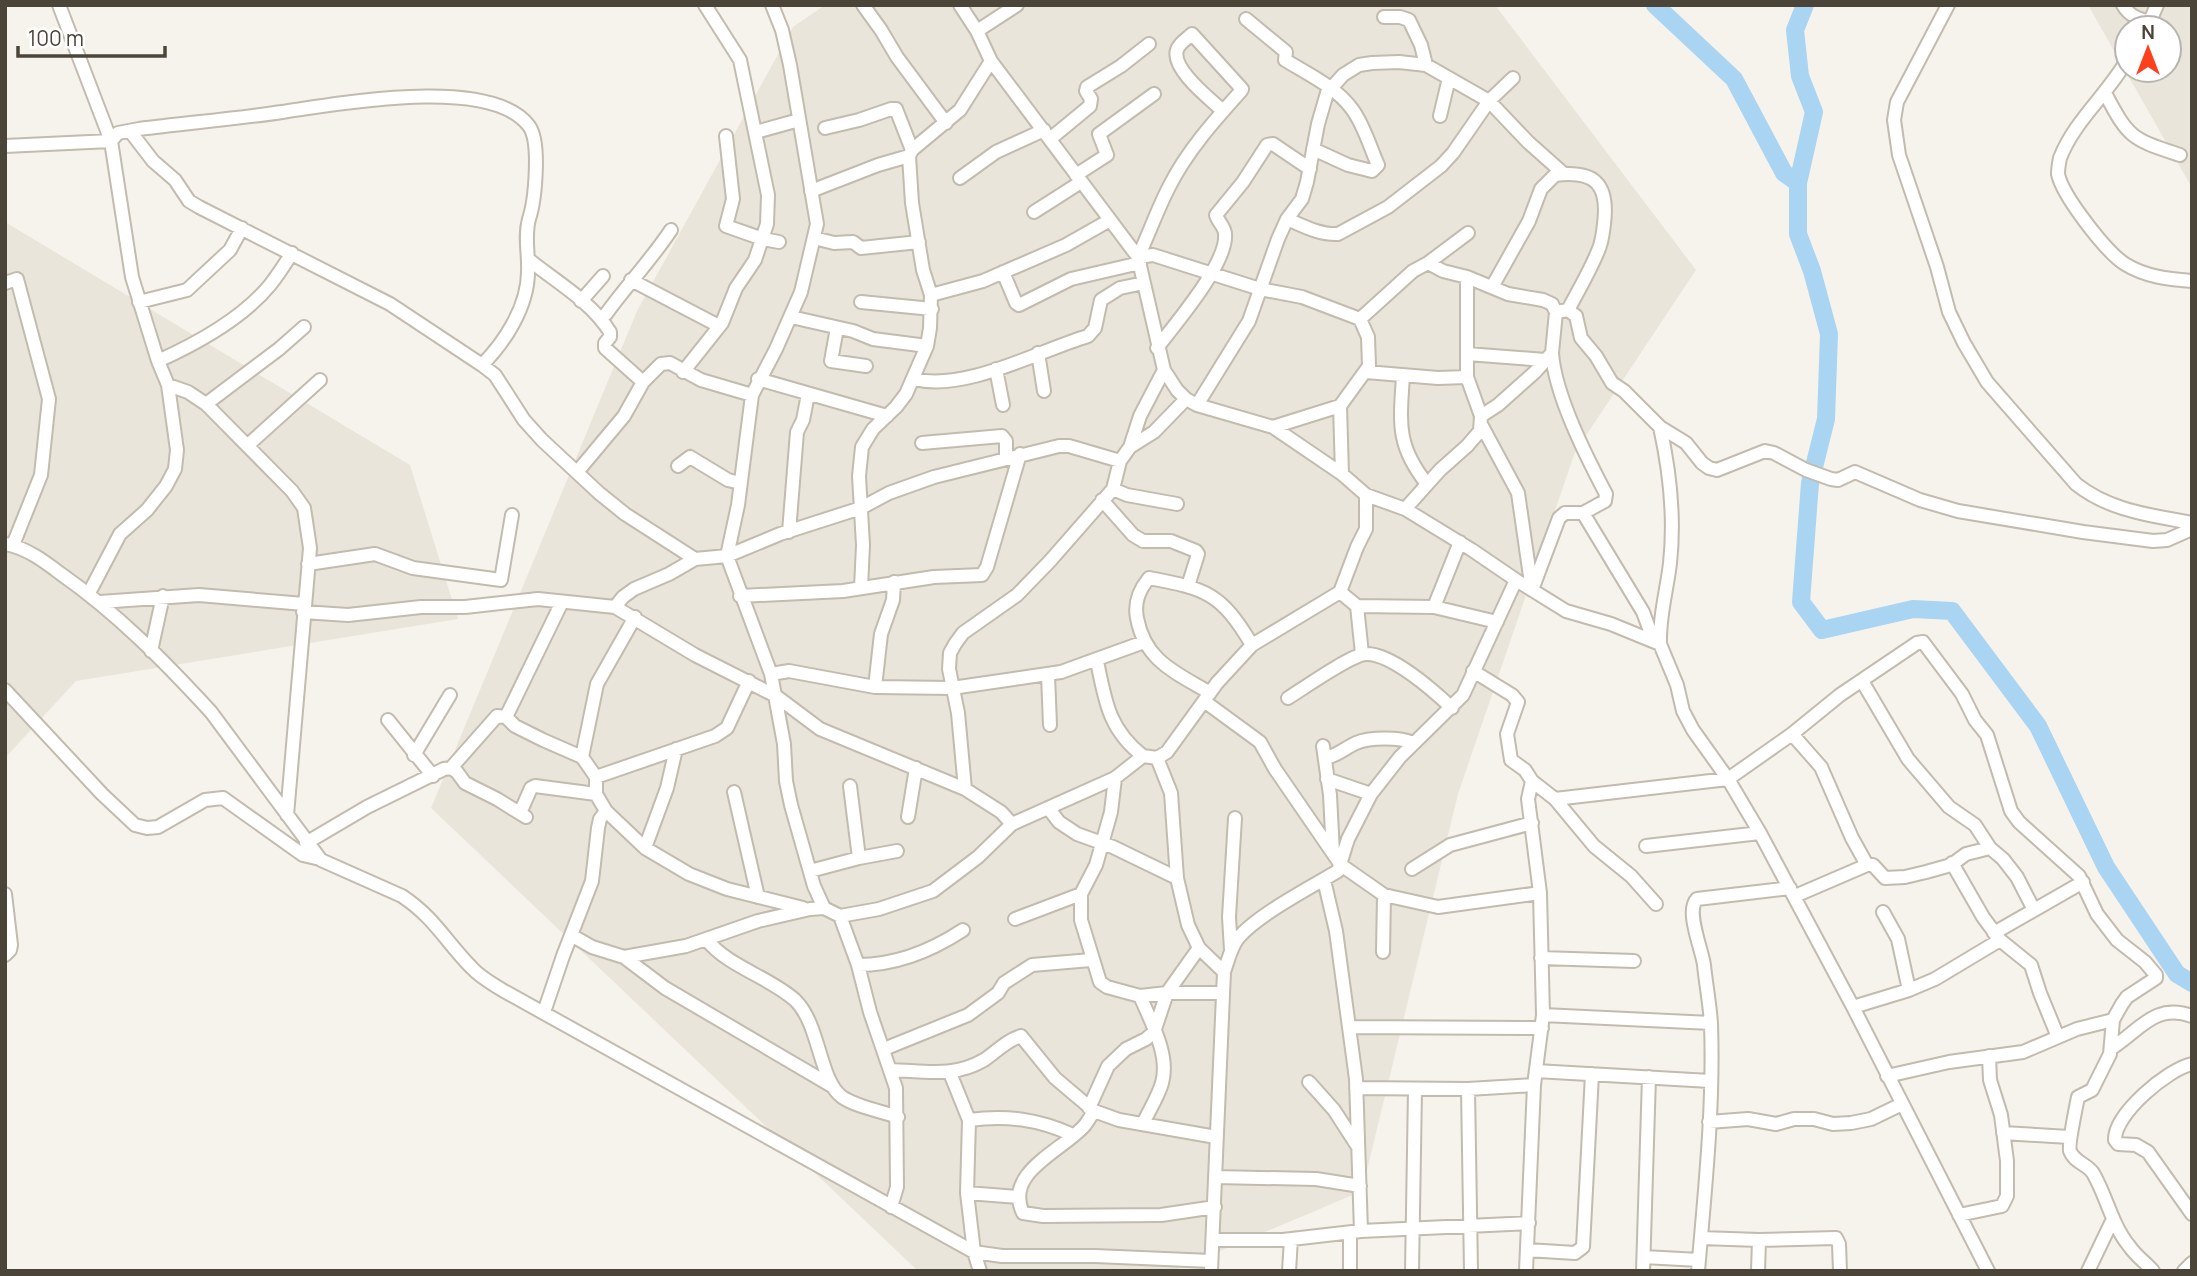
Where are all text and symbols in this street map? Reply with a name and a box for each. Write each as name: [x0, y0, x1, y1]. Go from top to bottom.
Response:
scale bar: [18, 14, 164, 58]
north arrow: [2113, 14, 2183, 84]
text: N: [2141, 19, 2155, 45]
text: 100 m: [28, 24, 84, 52]

